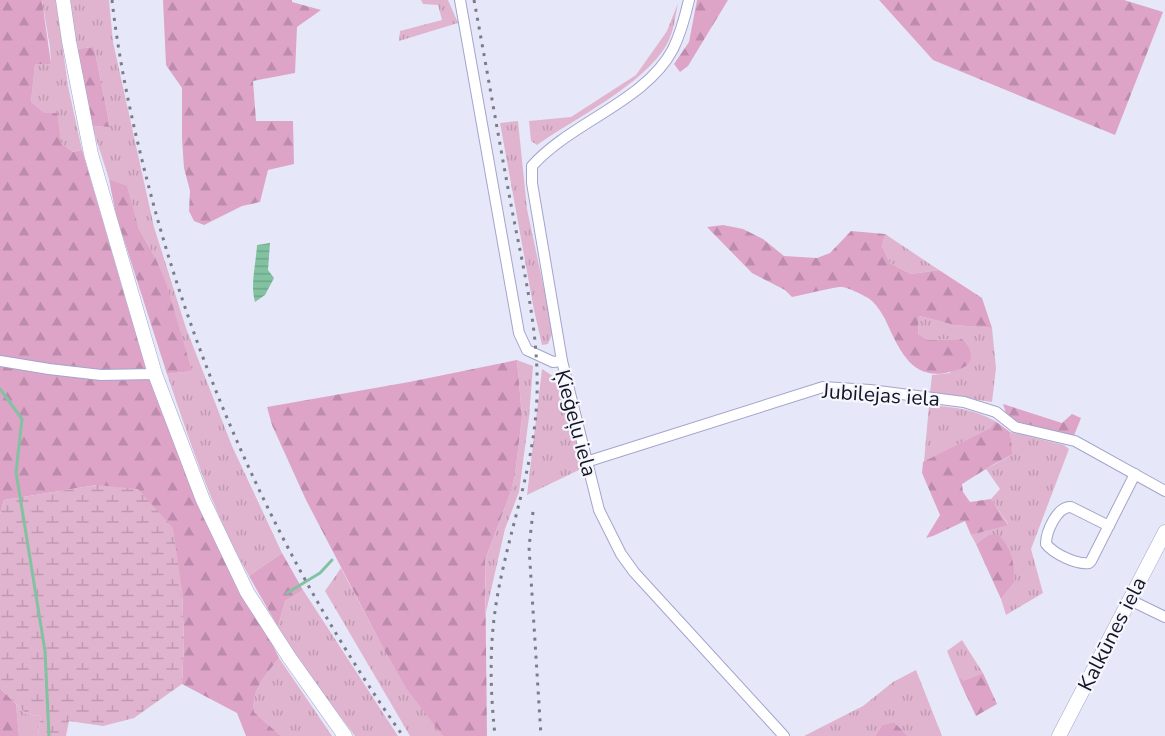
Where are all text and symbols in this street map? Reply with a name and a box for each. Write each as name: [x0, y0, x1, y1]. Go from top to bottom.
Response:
street label: Ķieģeļu iela: [548, 367, 604, 479]
street label: Jubilejas iela: [820, 377, 941, 413]
street label: Kalkūnes iela: [1071, 572, 1153, 696]

